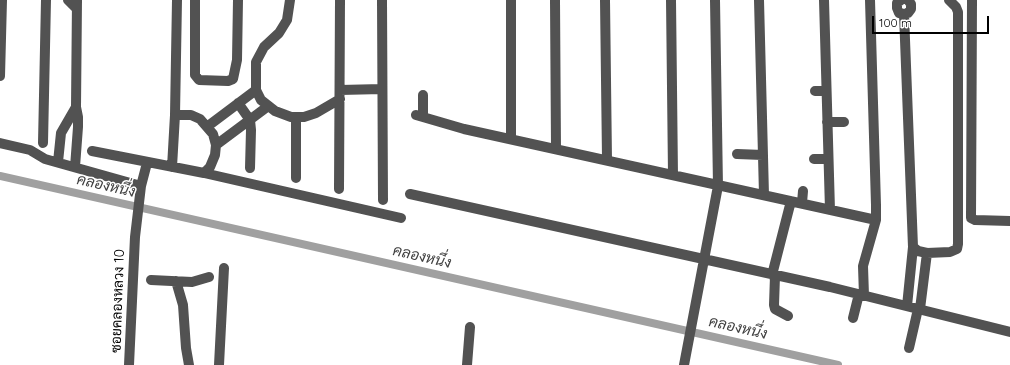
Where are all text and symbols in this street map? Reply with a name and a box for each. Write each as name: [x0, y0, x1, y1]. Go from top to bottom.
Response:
scale bar: [874, 8, 991, 34]
text: 100 m: [879, 15, 912, 30]
water label: คลองหนึ่ง: [75, 171, 137, 201]
water label: คลองหนึ่ง: [391, 242, 453, 272]
street label: ซอยคลองหลวง 10: [108, 249, 128, 353]
water label: คลองหนึ่ง: [707, 313, 769, 343]

